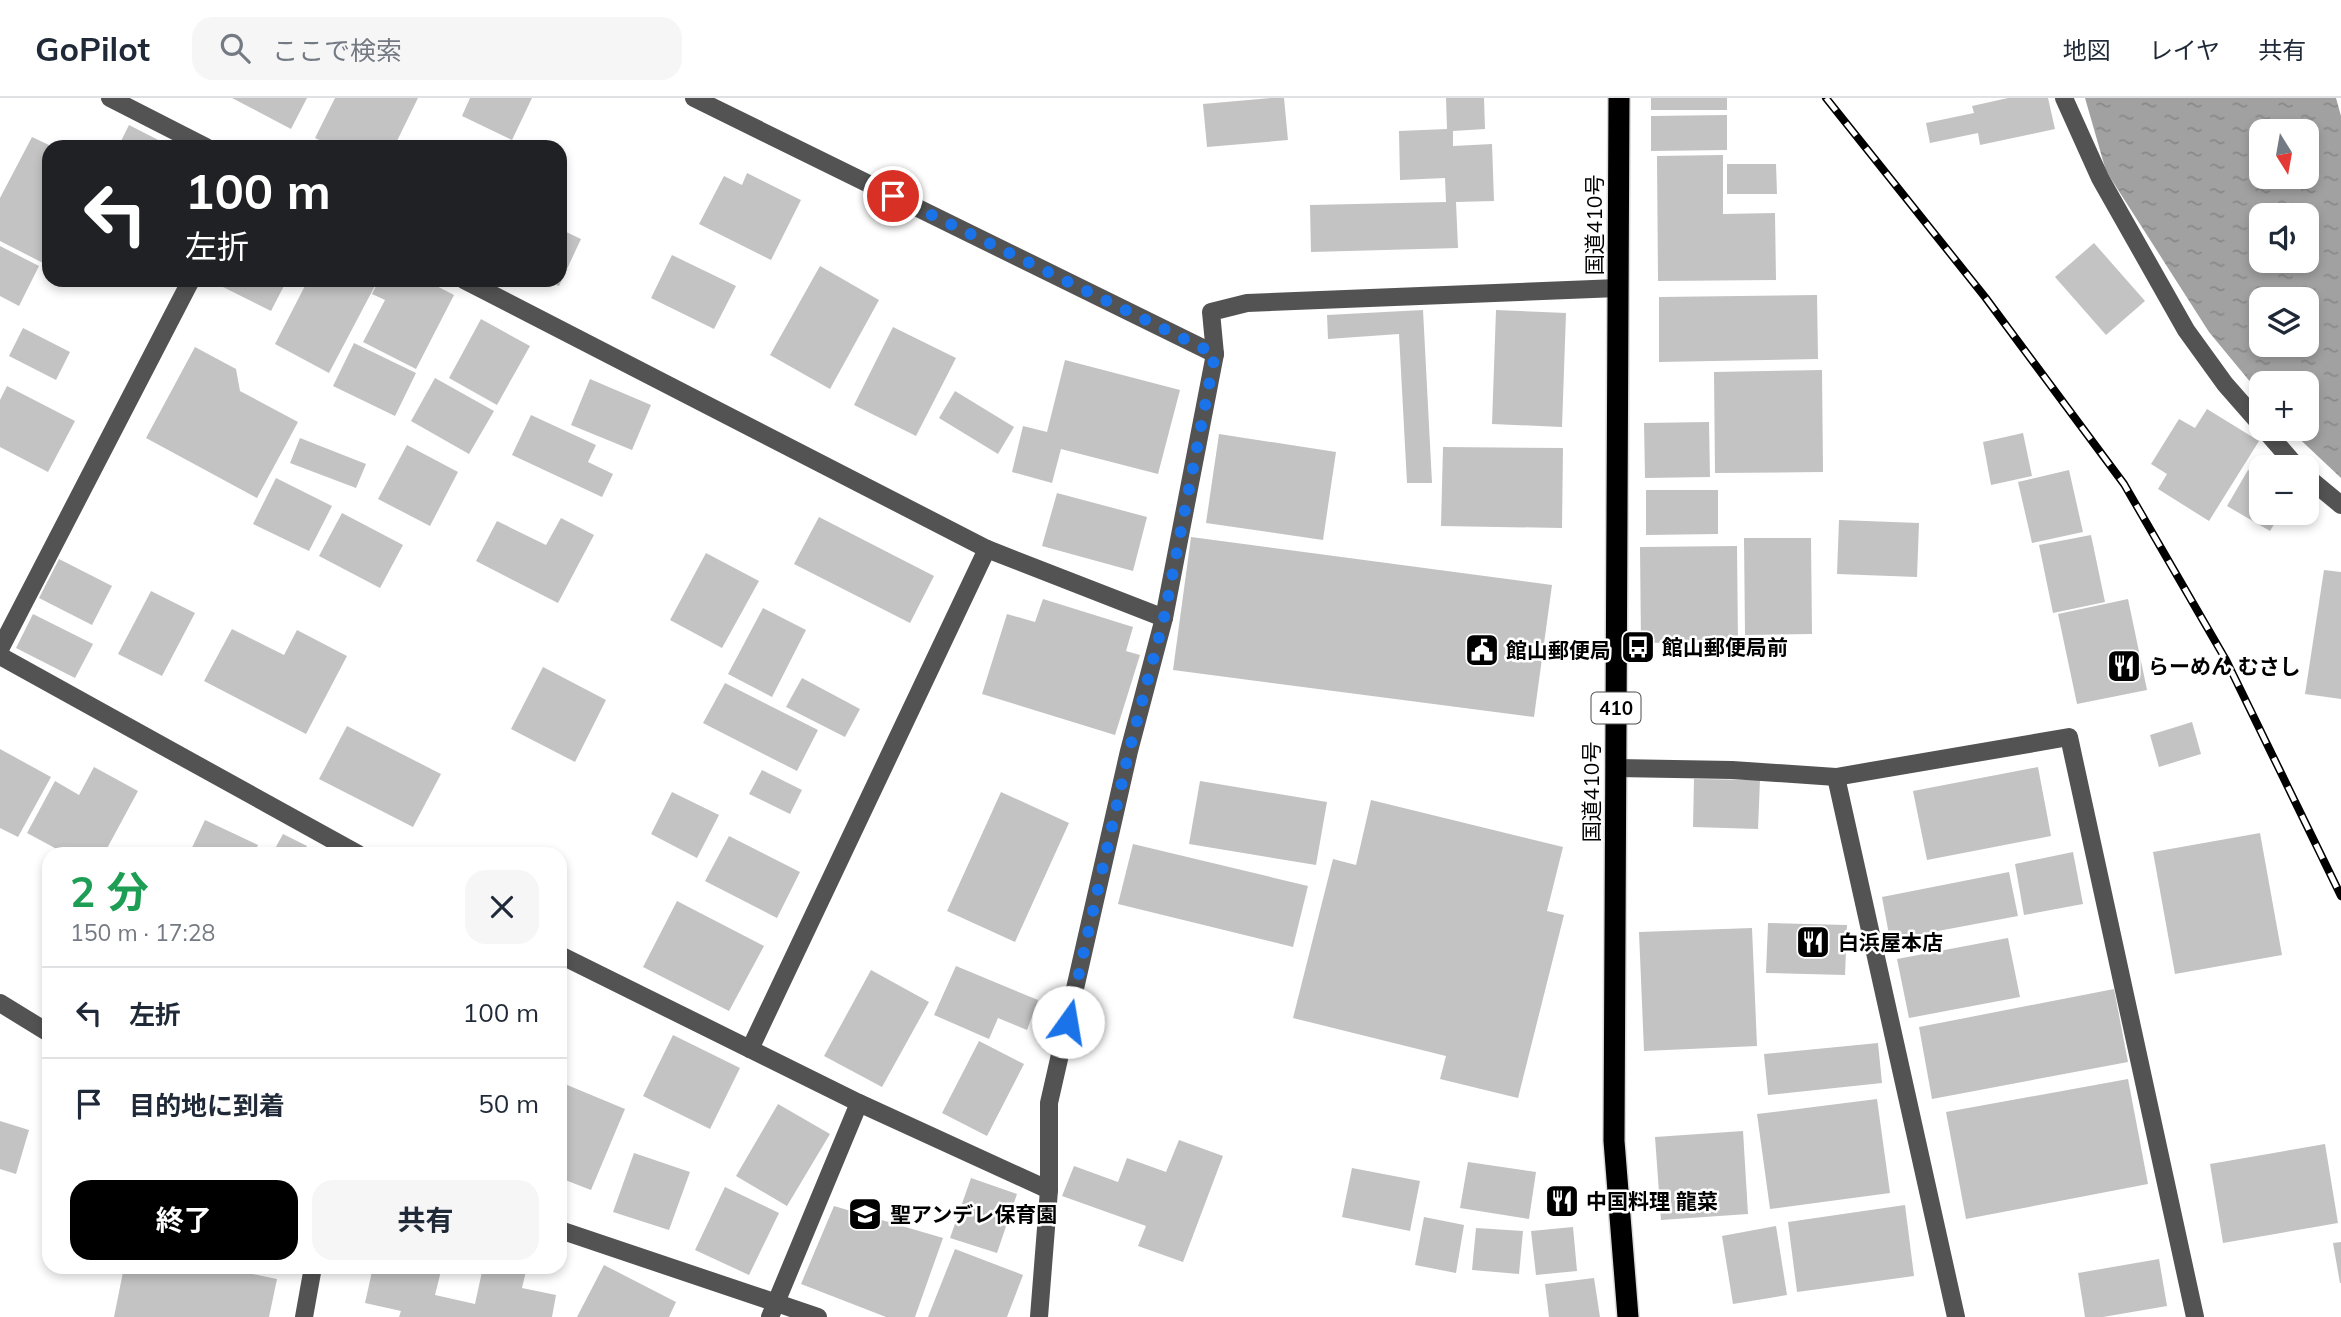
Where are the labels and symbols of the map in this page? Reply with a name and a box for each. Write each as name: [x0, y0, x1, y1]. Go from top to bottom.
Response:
north arrow: [2249, 119, 2319, 189]
pin: [863, 166, 923, 226]
street label: 国道410号: [1581, 175, 1607, 275]
bus stop icon: 館山郵便局前: [1619, 628, 1657, 666]
public building icon: 館山郵便局: [1463, 631, 1501, 669]
place label: 館山郵便局前: [1662, 634, 1788, 660]
place label: 館山郵便局: [1506, 637, 1611, 663]
restaurant icon: らーめん むさし: [2105, 647, 2143, 685]
place label: らーめん むさし: [2148, 653, 2301, 679]
road number: 410: [1592, 692, 1640, 723]
street label: 国道410号: [1578, 742, 1604, 842]
restaurant icon: 白浜屋本店: [1794, 923, 1832, 961]
place label: 白浜屋本店: [1838, 929, 1943, 955]
position arrow: [1031, 985, 1105, 1059]
restaurant icon: 中国料理 龍菜: [1543, 1182, 1581, 1220]
place label: 中国料理 龍菜: [1586, 1188, 1718, 1214]
school or university icon: 聖アンデレ保育園: [846, 1195, 884, 1233]
place label: 聖アンデレ保育園: [890, 1201, 1057, 1227]

